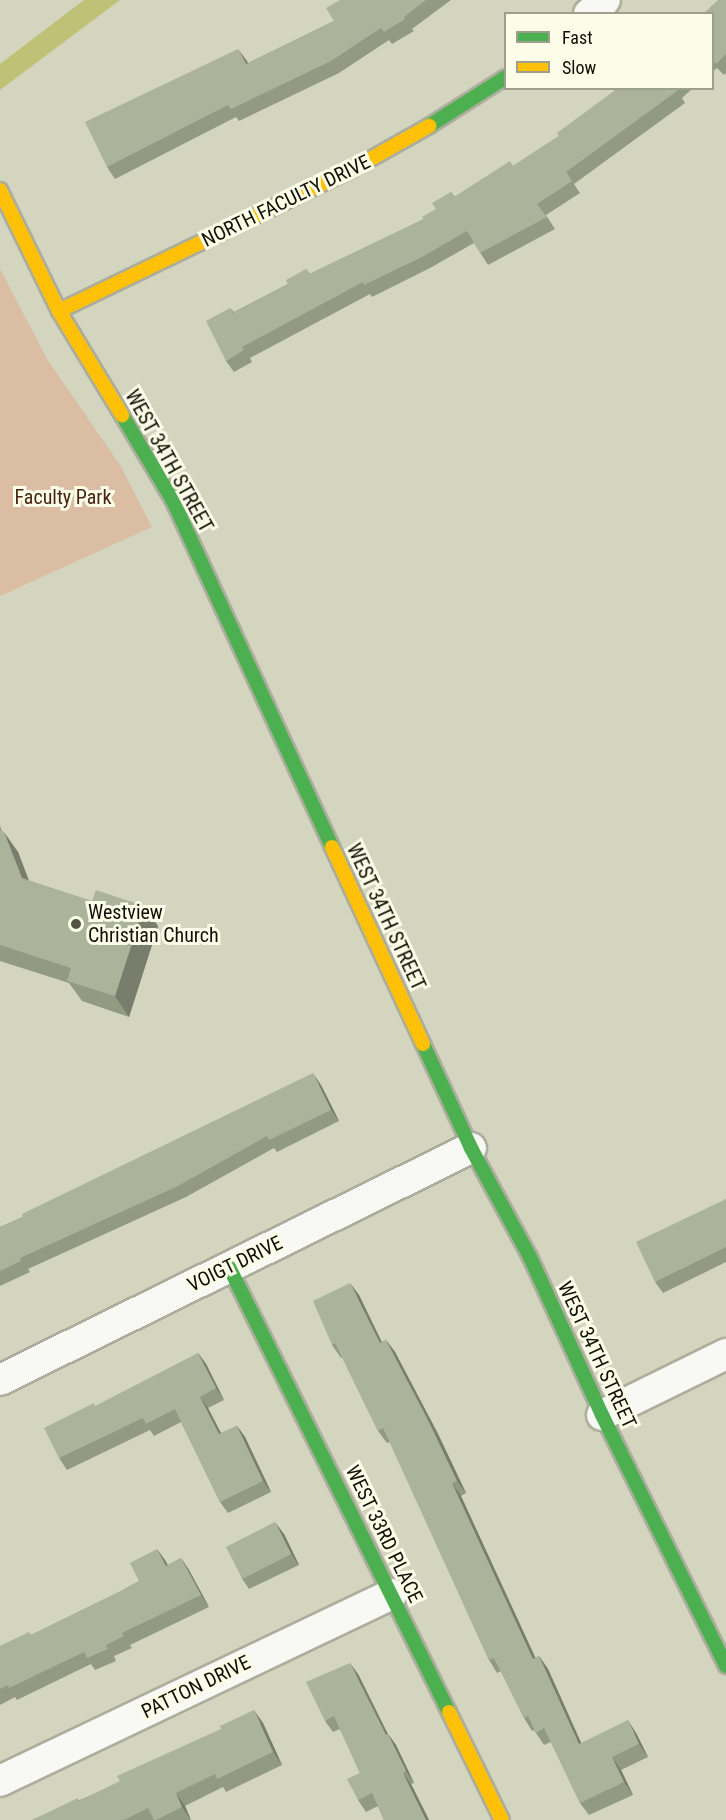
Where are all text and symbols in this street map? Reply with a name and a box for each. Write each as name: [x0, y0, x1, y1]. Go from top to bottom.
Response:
legend: [504, 12, 714, 90]
text: Fast: [562, 27, 593, 48]
text: Slow: [562, 57, 596, 78]
street label: NORTH FACULTY DRIVE: [198, 150, 374, 252]
street label: WEST 34TH STREET: [120, 385, 218, 537]
park label: Faculty Park: [15, 485, 111, 509]
street label: WEST 34TH STREET: [341, 840, 431, 994]
place label: Westview Christian Church: [88, 900, 219, 947]
marker: Westview Christian Church: [69, 917, 83, 931]
street label: VOIGT DRIVE: [183, 1231, 287, 1297]
street label: WEST 34TH STREET: [552, 1278, 642, 1432]
street label: WEST 33RD PLACE: [340, 1461, 428, 1607]
street label: PATTON DRIVE: [138, 1650, 254, 1724]

